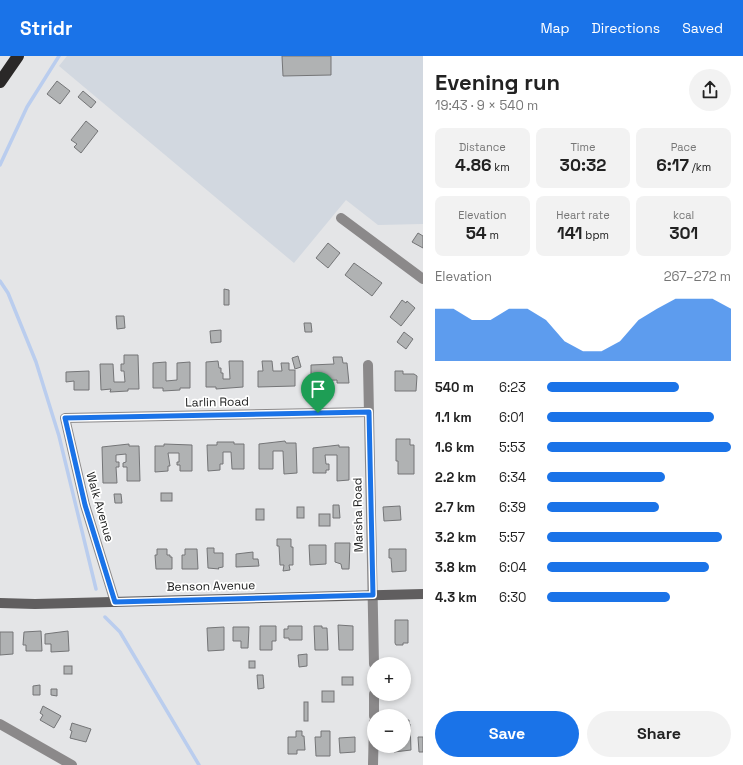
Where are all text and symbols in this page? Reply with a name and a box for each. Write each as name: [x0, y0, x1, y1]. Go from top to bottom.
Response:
text: Stridr: [20, 16, 72, 41]
text: Map: [540, 19, 570, 37]
text: Directions: [592, 19, 660, 37]
text: Saved: [682, 19, 723, 37]
text: Evening run: [435, 68, 560, 96]
button: share: [689, 69, 731, 111]
text: 19:43 · 9 × 540 m: [435, 97, 538, 114]
text: Distance: [459, 140, 506, 154]
text: Time: [570, 140, 596, 154]
text: Pace: [671, 140, 697, 154]
text: 4.86: [455, 154, 492, 176]
text: 30:32: [560, 154, 606, 176]
text: 6:17: [656, 154, 689, 176]
text: km: [492, 160, 510, 174]
text: /km: [689, 160, 711, 174]
text: Elevation: [458, 208, 506, 222]
text: Heart rate: [556, 208, 610, 222]
text: kcal: [673, 208, 694, 222]
text: 54: [466, 222, 487, 244]
text: 141: [557, 222, 583, 244]
text: 301: [669, 222, 698, 244]
text: m: [487, 228, 499, 242]
text: bpm: [583, 228, 609, 242]
text: Elevation: [435, 268, 492, 285]
text: 267–272 m: [664, 268, 731, 285]
pin: [301, 372, 335, 413]
icon: arrive: [307, 378, 329, 400]
text: 540 m: [435, 379, 474, 396]
text: 6:23: [499, 379, 526, 396]
street label: Larlin Road: [185, 393, 249, 411]
text: 1.1 km: [435, 409, 472, 426]
text: 6:01: [499, 409, 524, 426]
text: 1.6 km: [435, 439, 474, 456]
text: 5:53: [499, 439, 526, 456]
text: 2.2 km: [435, 469, 476, 486]
text: 6:34: [499, 469, 526, 486]
street label: Walk Avenue: [82, 470, 118, 544]
street label: Marsha Road: [349, 477, 367, 553]
text: 2.7 km: [435, 499, 475, 516]
text: 6:39: [499, 499, 526, 516]
text: 3.2 km: [435, 529, 476, 546]
text: 5:57: [499, 529, 525, 546]
text: 3.8 km: [435, 559, 476, 576]
text: 6:04: [499, 559, 527, 576]
street label: Benson Avenue: [166, 577, 256, 595]
text: 4.3 km: [435, 589, 477, 606]
text: 6:30: [499, 589, 526, 606]
map controls: [367, 657, 411, 753]
button: +: [367, 657, 411, 701]
button: −: [367, 709, 411, 753]
button: Save: [435, 711, 579, 757]
button: Share: [587, 711, 731, 757]

